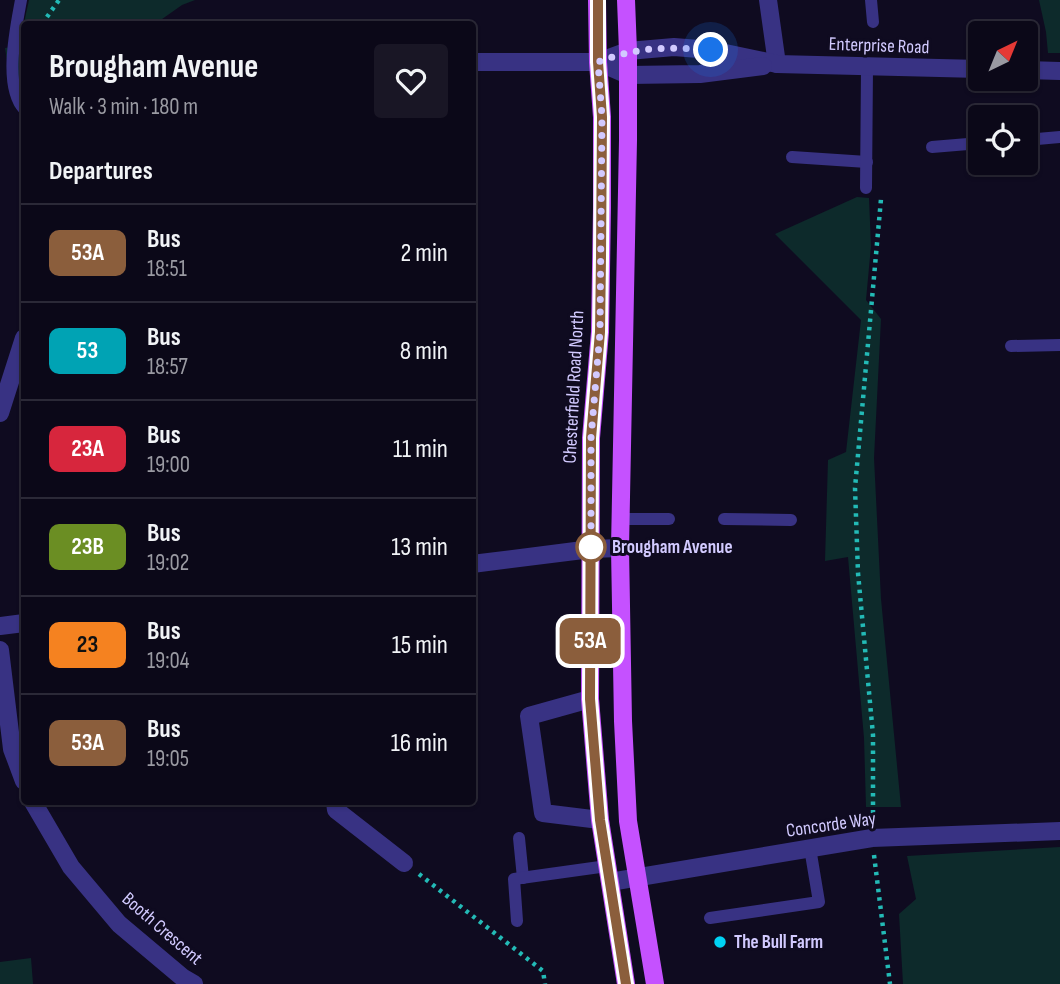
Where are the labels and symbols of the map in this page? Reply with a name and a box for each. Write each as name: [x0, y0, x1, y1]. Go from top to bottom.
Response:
north arrow: [968, 21, 1038, 91]
your location: [693, 32, 728, 67]
street label: Enterprise Road: [828, 33, 930, 59]
street label: Chesterfield Road North: [559, 310, 589, 464]
marker: Brougham Avenue: [576, 532, 606, 562]
place label: Brougham Avenue: [612, 536, 733, 559]
line badge: 53A: [550, 618, 630, 664]
street label: Concorde Way: [785, 807, 878, 843]
street label: Booth Crescent: [117, 888, 207, 970]
place label: The Bull Farm: [734, 931, 823, 954]
marker: The Bull Farm: [712, 934, 728, 950]

